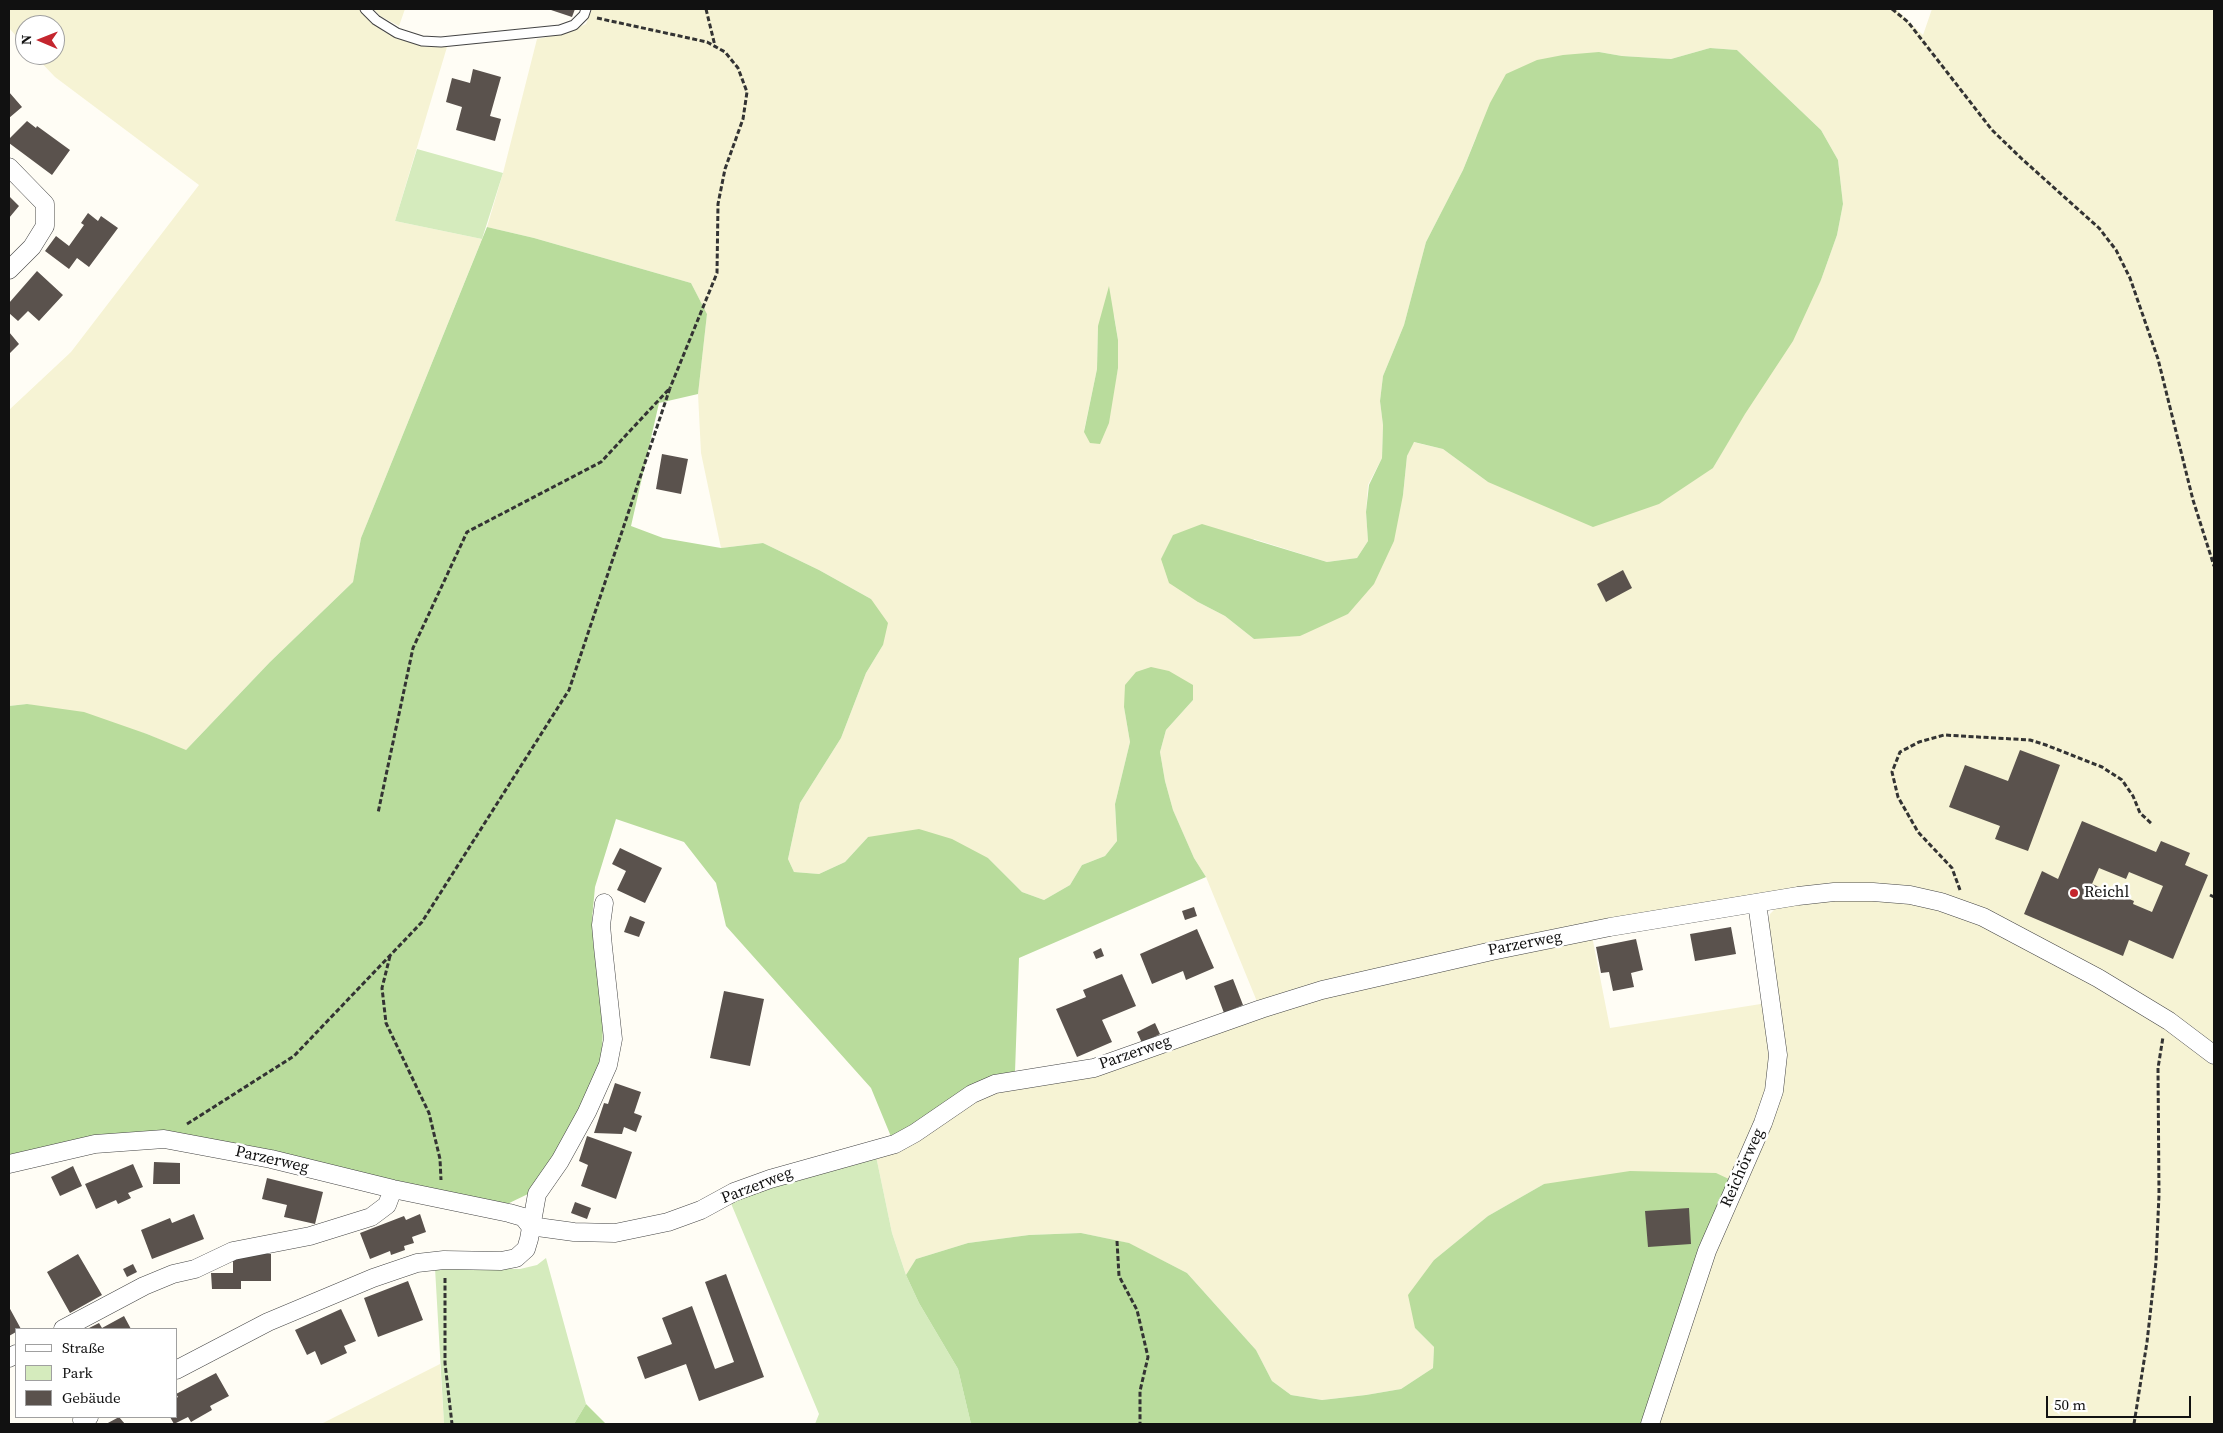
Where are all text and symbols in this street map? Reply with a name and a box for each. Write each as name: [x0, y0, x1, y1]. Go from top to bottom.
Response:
north arrow: [15, 15, 65, 65]
text: N: [16, 34, 36, 45]
place label: Reichl: [2084, 883, 2129, 903]
marker: Reichl: [2068, 887, 2080, 899]
street label: Parzerweg: [1486, 927, 1564, 961]
street label: Parzerweg: [1096, 1032, 1174, 1074]
street label: Reichörweg: [1717, 1125, 1769, 1211]
street label: Parzerweg: [233, 1142, 311, 1178]
street label: Parzerweg: [719, 1164, 795, 1208]
legend: [15, 1328, 178, 1418]
text: Straße: [62, 1337, 105, 1358]
text: Park: [62, 1362, 93, 1383]
scale bar: [2048, 1386, 2193, 1418]
text: Gebäude: [62, 1387, 121, 1408]
text: 50 m: [2054, 1394, 2086, 1415]

